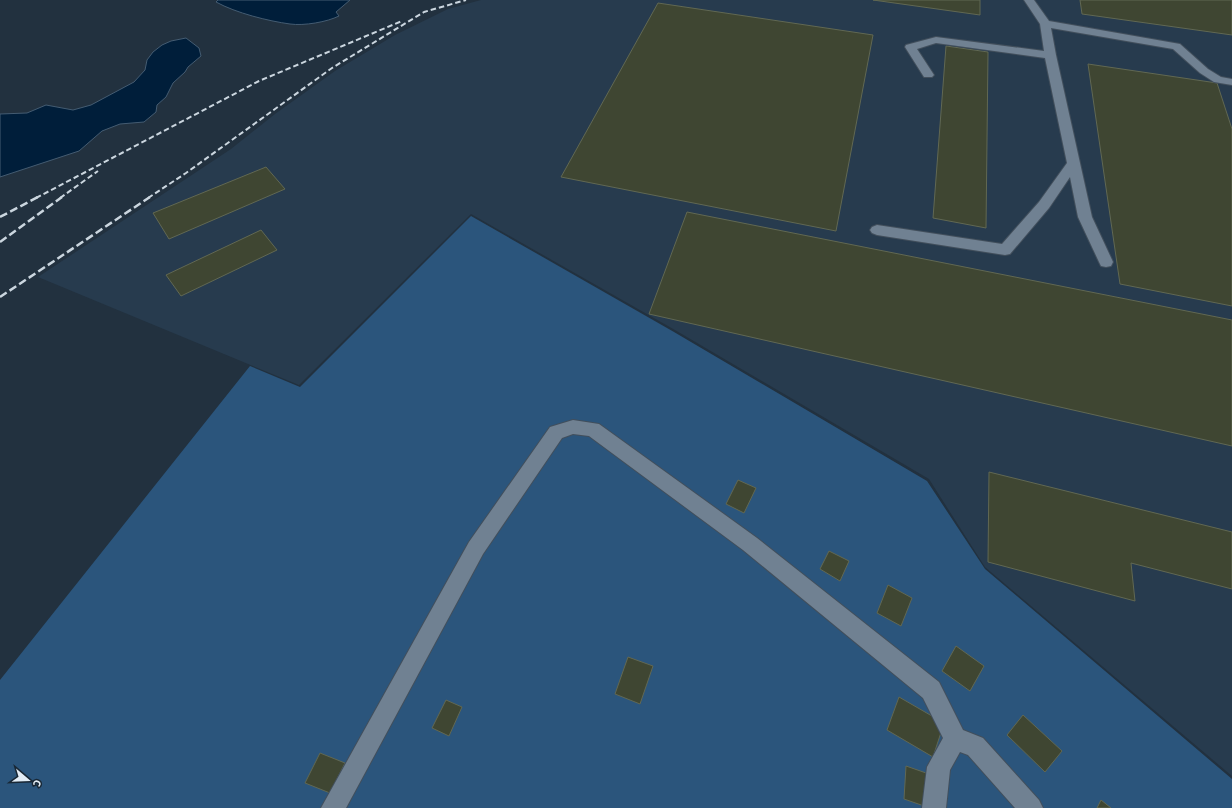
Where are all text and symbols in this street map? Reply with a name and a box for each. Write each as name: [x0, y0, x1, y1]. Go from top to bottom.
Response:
north arrow: [8, 760, 48, 800]
text: С: [29, 778, 45, 789]

